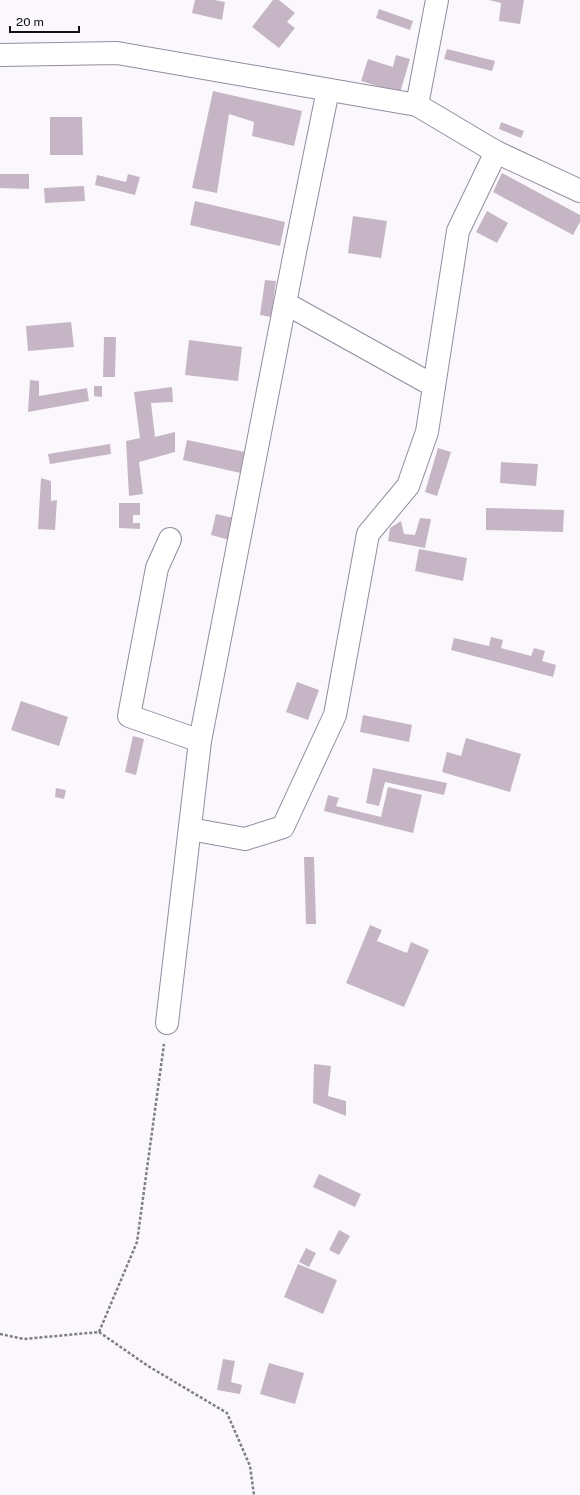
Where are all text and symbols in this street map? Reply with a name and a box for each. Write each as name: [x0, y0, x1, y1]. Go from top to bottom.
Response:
scale bar: [10, 8, 79, 34]
text: 20 m: [16, 15, 44, 29]

